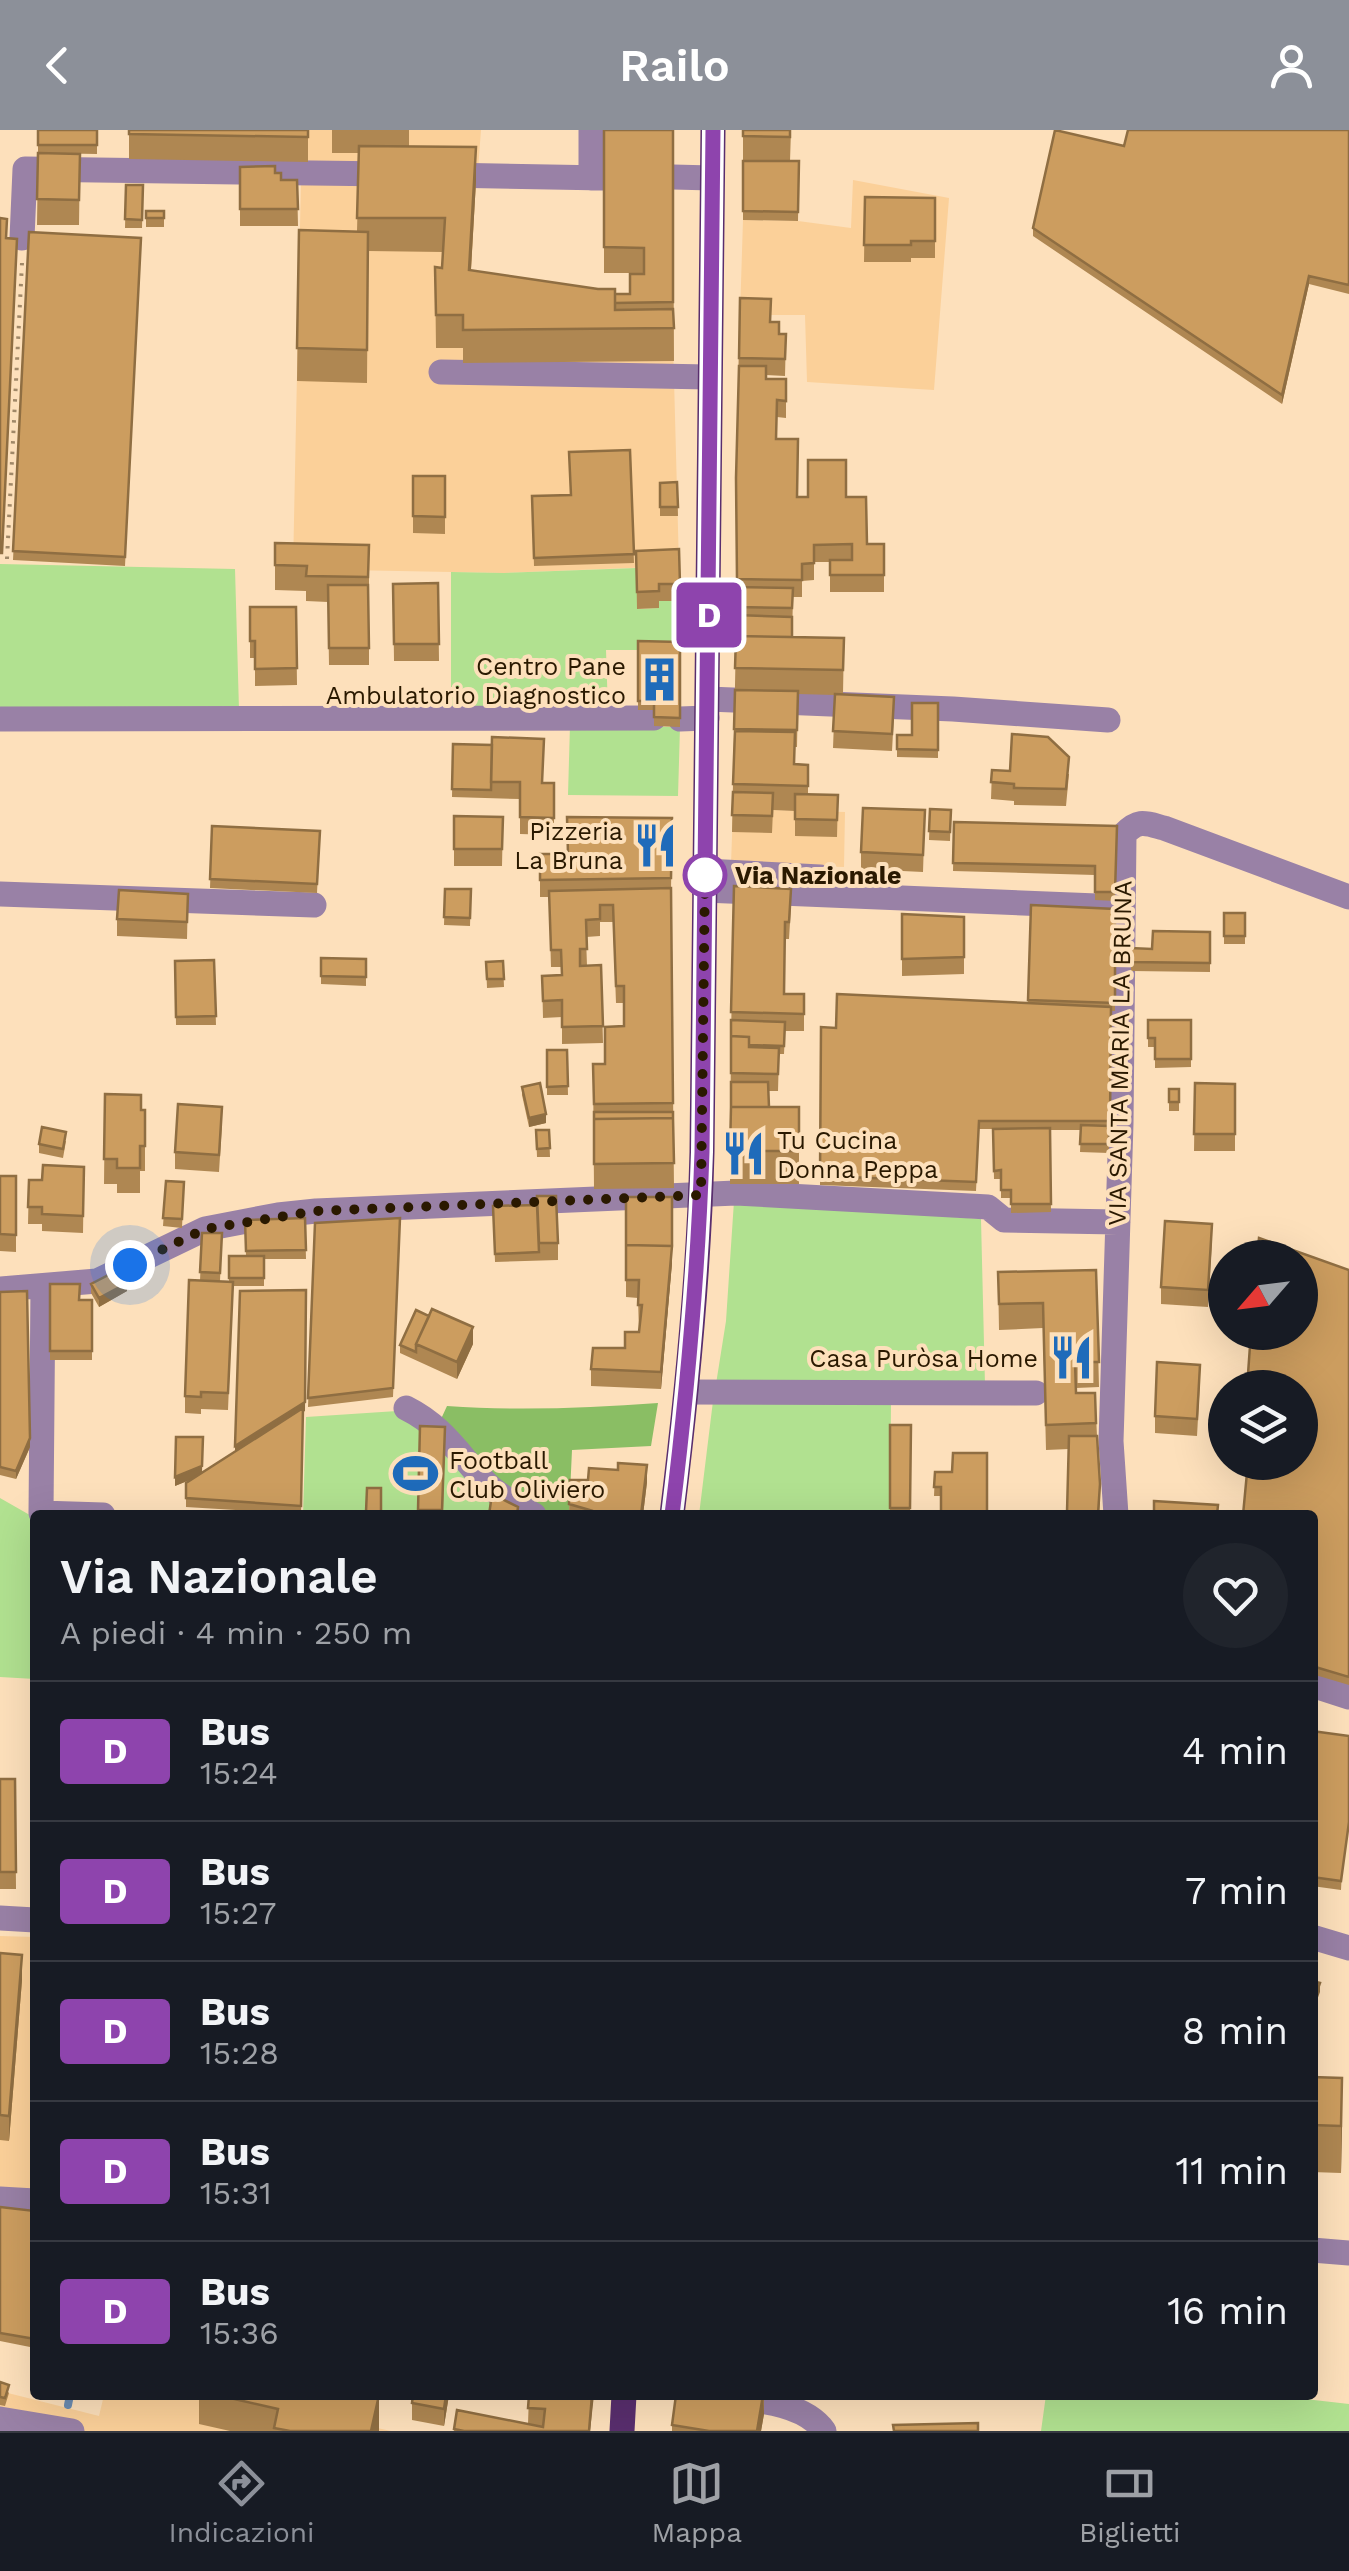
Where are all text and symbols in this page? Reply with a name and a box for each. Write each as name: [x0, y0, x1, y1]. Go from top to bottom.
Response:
icon: back: [30, 38, 85, 93]
icon: person: [1264, 38, 1319, 93]
text: Railo: [619, 39, 730, 92]
line badge: D: [676, 582, 742, 648]
text: D: [696, 594, 722, 636]
place label: Centro Pane Ambulatorio Diagnostico: [326, 652, 626, 710]
building icon: Centro Pane Ambulatorio Diagnostico: [635, 656, 683, 704]
place label: Pizzeria La Bruna: [514, 817, 623, 875]
restaurant icon: Pizzeria La Bruna: [632, 821, 680, 869]
marker: Via Nazionale: [684, 854, 726, 896]
place label: Via Nazionale: [735, 861, 901, 890]
street label: VIA SANTA MARIA LA BRUNA: [1102, 880, 1138, 1226]
place label: Tu Cucina Donna Peppa: [777, 1126, 938, 1184]
restaurant icon: Tu Cucina Donna Peppa: [720, 1130, 768, 1178]
your location: [105, 1240, 155, 1290]
north arrow: [1208, 1240, 1318, 1350]
map controls: [1208, 1240, 1318, 1480]
restaurant icon: Casa Puròsa Home: [1047, 1334, 1095, 1382]
place label: Casa Puròsa Home: [809, 1344, 1038, 1373]
button: layers: [1208, 1370, 1318, 1480]
place label: Football Club Oliviero: [449, 1446, 605, 1504]
sports icon: Football Club Oliviero: [392, 1450, 440, 1498]
button: heart: [1183, 1543, 1288, 1648]
text: Via Nazionale: [60, 1548, 378, 1605]
text: A piedi · 4 min · 250 m: [60, 1614, 412, 1652]
text: Bus: [200, 1710, 270, 1754]
text: 4 min: [1182, 1729, 1288, 1773]
text: D: [102, 1730, 128, 1772]
text: 15:24: [200, 1754, 278, 1792]
text: Bus: [200, 1850, 270, 1894]
text: 7 min: [1185, 1869, 1288, 1913]
text: D: [102, 1870, 128, 1912]
text: 15:27: [200, 1894, 277, 1932]
text: Bus: [200, 1990, 270, 2034]
text: 8 min: [1182, 2009, 1288, 2053]
text: D: [102, 2010, 128, 2052]
text: 15:28: [200, 2034, 279, 2072]
text: Bus: [200, 2130, 270, 2174]
text: 11 min: [1176, 2149, 1288, 2193]
text: D: [102, 2150, 128, 2192]
text: 15:31: [200, 2174, 272, 2212]
text: Bus: [200, 2270, 270, 2314]
text: 16 min: [1167, 2289, 1288, 2333]
text: D: [102, 2290, 128, 2332]
text: 15:36: [200, 2314, 279, 2352]
tab: Indicazioni: [168, 2456, 314, 2549]
tab: Mappa: [651, 2456, 742, 2549]
tab: Biglietti: [1079, 2456, 1181, 2549]

